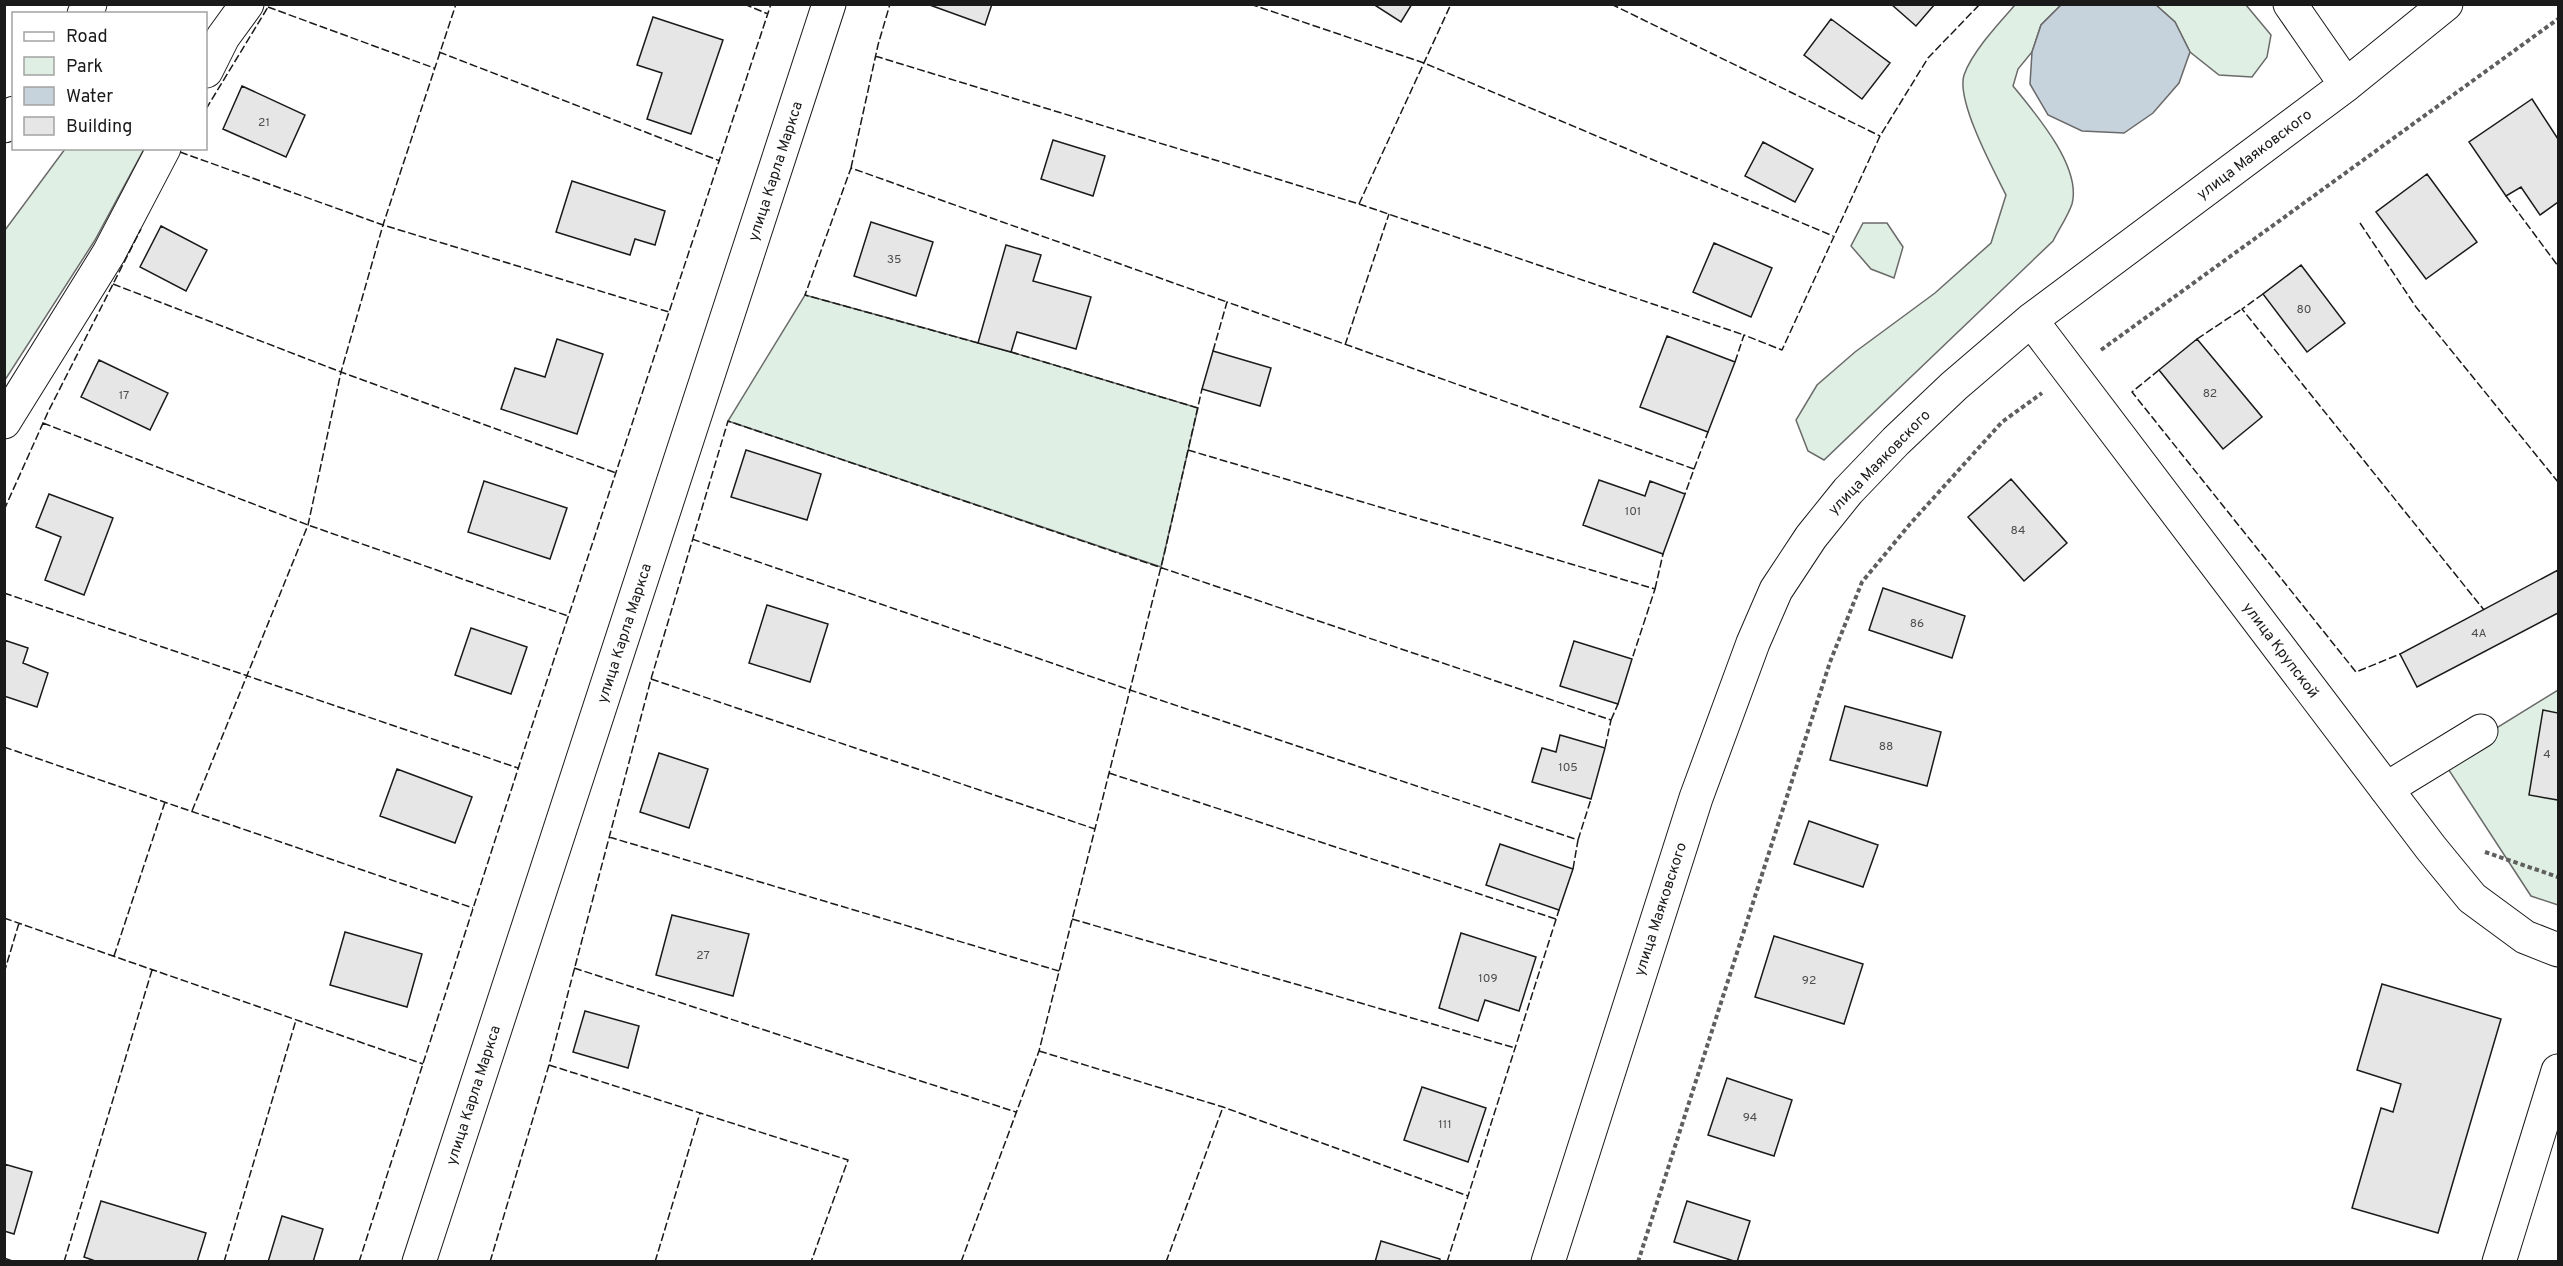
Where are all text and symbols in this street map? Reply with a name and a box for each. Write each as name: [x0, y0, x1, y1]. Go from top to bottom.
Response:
legend: [12, 12, 207, 150]
text: Road: [66, 26, 108, 49]
text: Park: [66, 56, 103, 79]
text: Water: [66, 86, 113, 109]
street label: улица Карла Маркса: [745, 99, 808, 244]
street label: улица Маяковского: [2194, 106, 2316, 205]
house number: 21: [258, 115, 270, 131]
text: Building: [66, 116, 132, 139]
house number: 35: [887, 252, 901, 268]
house number: 80: [2297, 302, 2311, 318]
house number: 82: [2203, 386, 2217, 402]
house number: 17: [119, 388, 129, 404]
street label: улица Маяковского: [1825, 406, 1935, 520]
house number: 101: [1625, 504, 1641, 520]
house number: 84: [2011, 523, 2025, 539]
street label: улица Карла Маркса: [594, 561, 657, 706]
street label: улица Крупской: [2238, 599, 2322, 703]
house number: 86: [1910, 616, 1924, 632]
house number: 4А: [2471, 626, 2487, 642]
house number: 88: [1879, 739, 1893, 755]
house number: 4: [2543, 747, 2551, 763]
house number: 105: [1558, 760, 1578, 776]
street label: улица Маяковского: [1631, 840, 1692, 979]
house number: 27: [696, 948, 710, 964]
house number: 109: [1478, 971, 1498, 987]
house number: 92: [1802, 973, 1816, 989]
street label: улица Карла Маркса: [443, 1023, 506, 1168]
house number: 94: [1743, 1110, 1757, 1126]
house number: 111: [1438, 1117, 1452, 1133]

